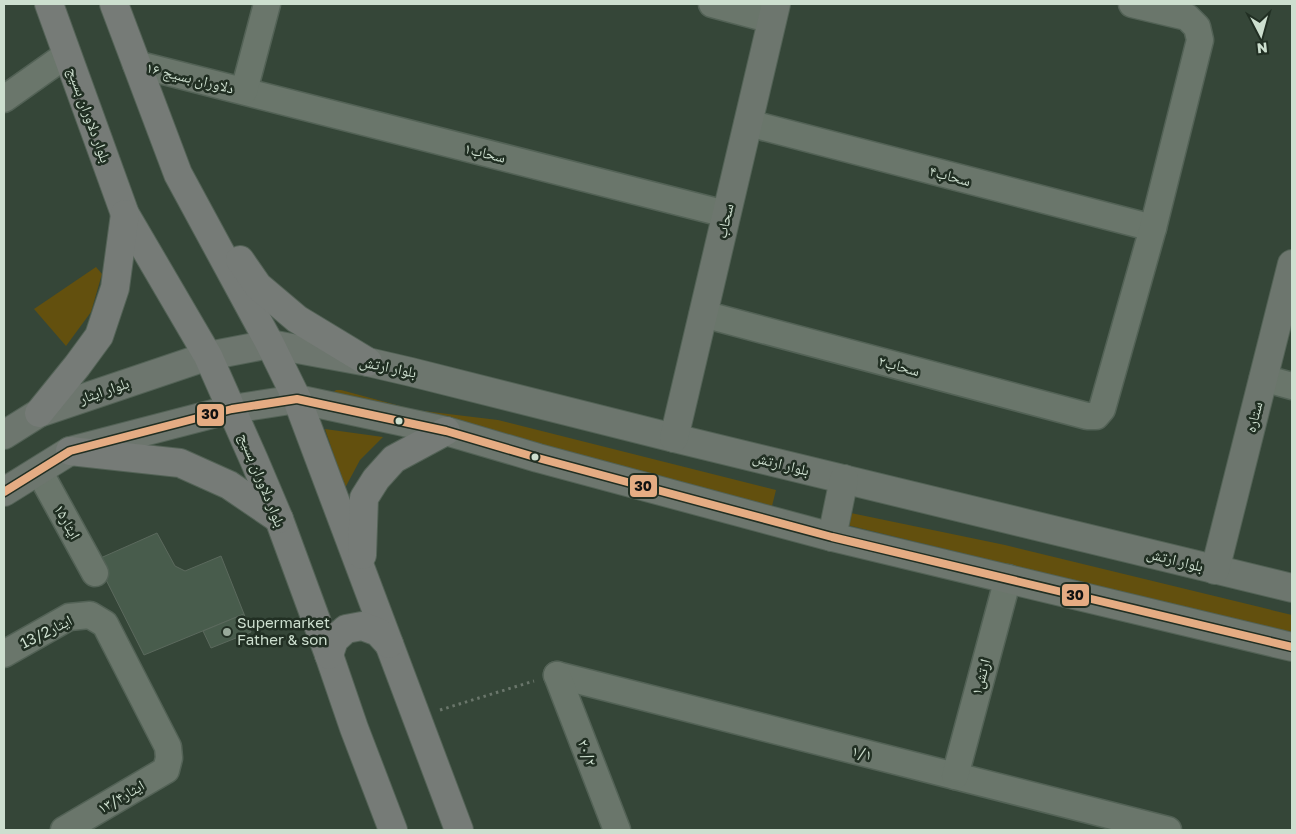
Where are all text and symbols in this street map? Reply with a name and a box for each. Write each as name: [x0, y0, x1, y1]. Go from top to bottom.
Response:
north arrow: [1236, 10, 1286, 60]
text: N: [1256, 39, 1269, 57]
street label: دلاوران بسیج ۱۶: [144, 57, 236, 99]
street label: بلوار دلاوران بسیج: [62, 64, 116, 166]
street label: ۱سحاب: [463, 138, 508, 166]
street label: ۴سحاب: [928, 161, 973, 190]
street label: سحاب: [711, 201, 737, 240]
street label: بلوار ارتش: [358, 351, 418, 383]
street label: ۲سحاب: [877, 351, 922, 380]
street label: بلوار ایثار: [75, 373, 131, 408]
street label: ستاره: [1241, 399, 1267, 434]
line badge: 30: [196, 403, 225, 427]
text: 30: [201, 405, 219, 422]
unlabelled marker: [394, 416, 404, 426]
street label: بلوار دلاوران بسیج: [234, 430, 290, 530]
street label: بلوار ارتش: [751, 447, 811, 481]
unlabelled marker: [530, 452, 540, 462]
line badge: 30: [629, 474, 658, 498]
text: 30: [634, 477, 652, 494]
street label: ایثار۱۵: [50, 501, 85, 543]
street label: بلوار ارتش: [1145, 543, 1205, 577]
line badge: 30: [1061, 583, 1090, 607]
text: 30: [1066, 586, 1084, 603]
street label: ایثار13/2: [17, 610, 75, 653]
place label: Supermarket Father & son: [237, 613, 330, 648]
marker: Supermarket Father & son: [221, 626, 233, 638]
street label: ارتش۱: [967, 657, 995, 697]
street label: ۲۰/۲: [575, 737, 601, 769]
street label: ۱/۱: [850, 741, 874, 763]
street label: ایثار۱۳/۴: [94, 776, 148, 818]

